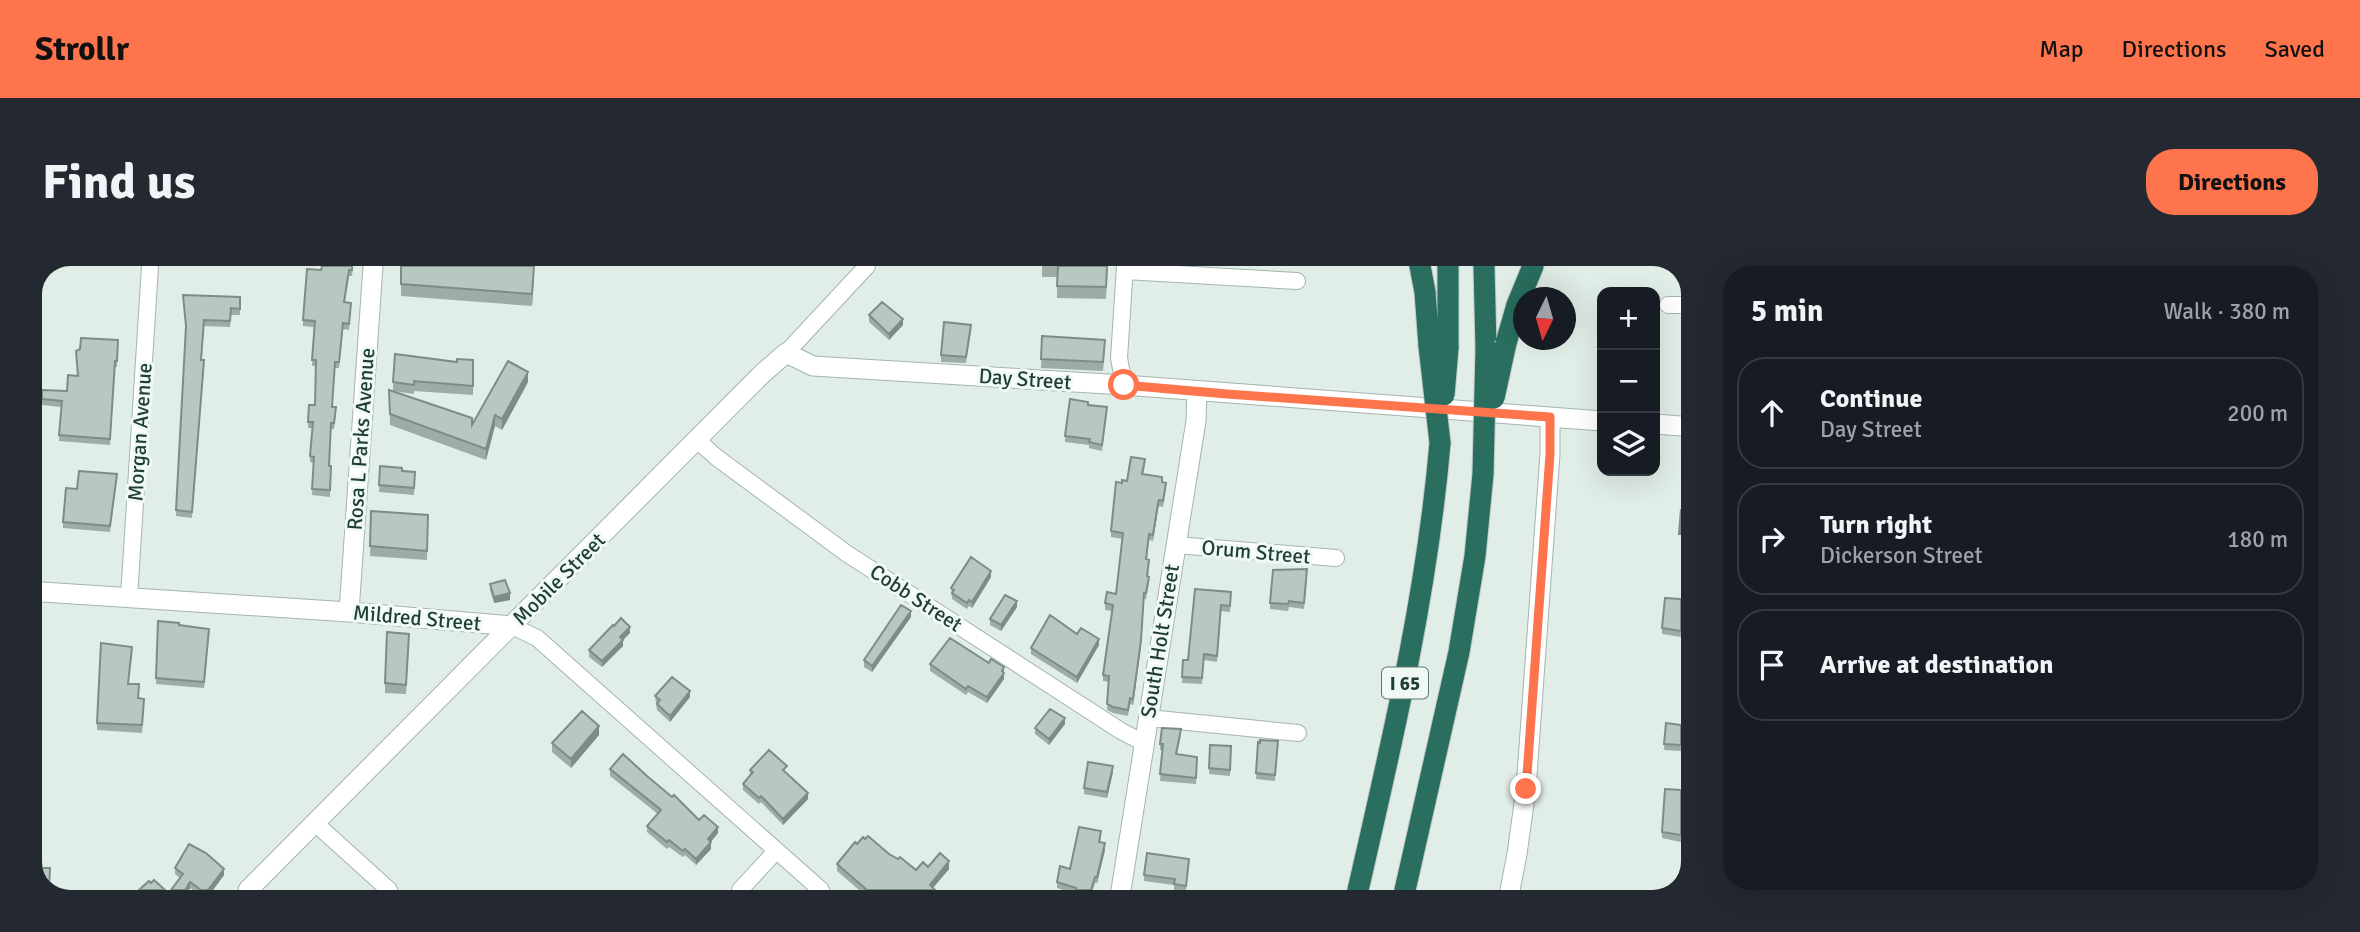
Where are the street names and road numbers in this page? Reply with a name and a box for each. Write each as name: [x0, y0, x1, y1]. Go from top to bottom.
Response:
street label: Rosa L Parks Avenue: [342, 347, 380, 531]
street label: Morgan Avenue: [122, 362, 158, 502]
street label: Day Street: [978, 363, 1072, 395]
street label: Mobile Street: [507, 527, 611, 631]
street label: Orum Street: [1201, 534, 1311, 570]
street label: Cobb Street: [865, 559, 967, 637]
street label: South Holt Street: [1135, 562, 1185, 720]
street label: Mildred Street: [352, 599, 482, 637]
road number: I 65: [1382, 668, 1428, 698]

